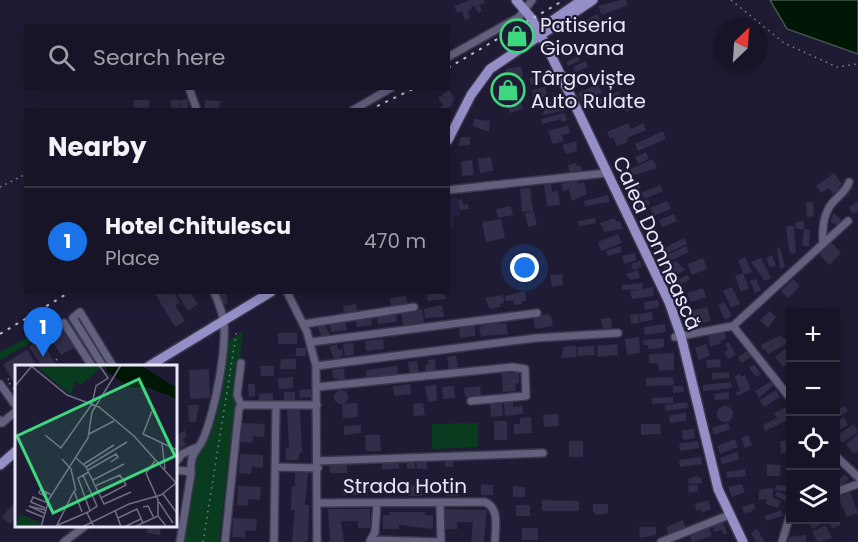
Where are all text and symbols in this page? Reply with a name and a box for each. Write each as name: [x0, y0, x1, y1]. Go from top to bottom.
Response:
place label: Patiseria Giovana: [540, 11, 626, 62]
shop icon: Patiseria Giovana: [499, 18, 535, 54]
north arrow: [714, 18, 768, 72]
search box: [24, 24, 450, 90]
icon: search: [45, 41, 78, 74]
text: Search here: [93, 42, 226, 73]
place label: Târgoviște Auto Rulate: [531, 64, 646, 115]
shop icon: Târgoviște Auto Rulate: [490, 72, 526, 108]
text: Nearby: [48, 129, 146, 165]
street label: Calea Domnească: [606, 152, 708, 334]
text: Hotel Chitulescu: [105, 211, 291, 242]
text: 1: [64, 227, 71, 255]
text: 470 m: [364, 227, 426, 255]
text: Place: [105, 244, 160, 272]
your location: [510, 253, 539, 282]
pin: 1: [24, 308, 63, 357]
map controls: [786, 308, 840, 524]
button: +: [786, 308, 840, 362]
button: −: [786, 362, 840, 416]
inset map: [15, 365, 177, 527]
button: locate: [786, 416, 840, 470]
button: layers: [786, 470, 840, 524]
street label: Strada Hotin: [343, 472, 467, 500]

